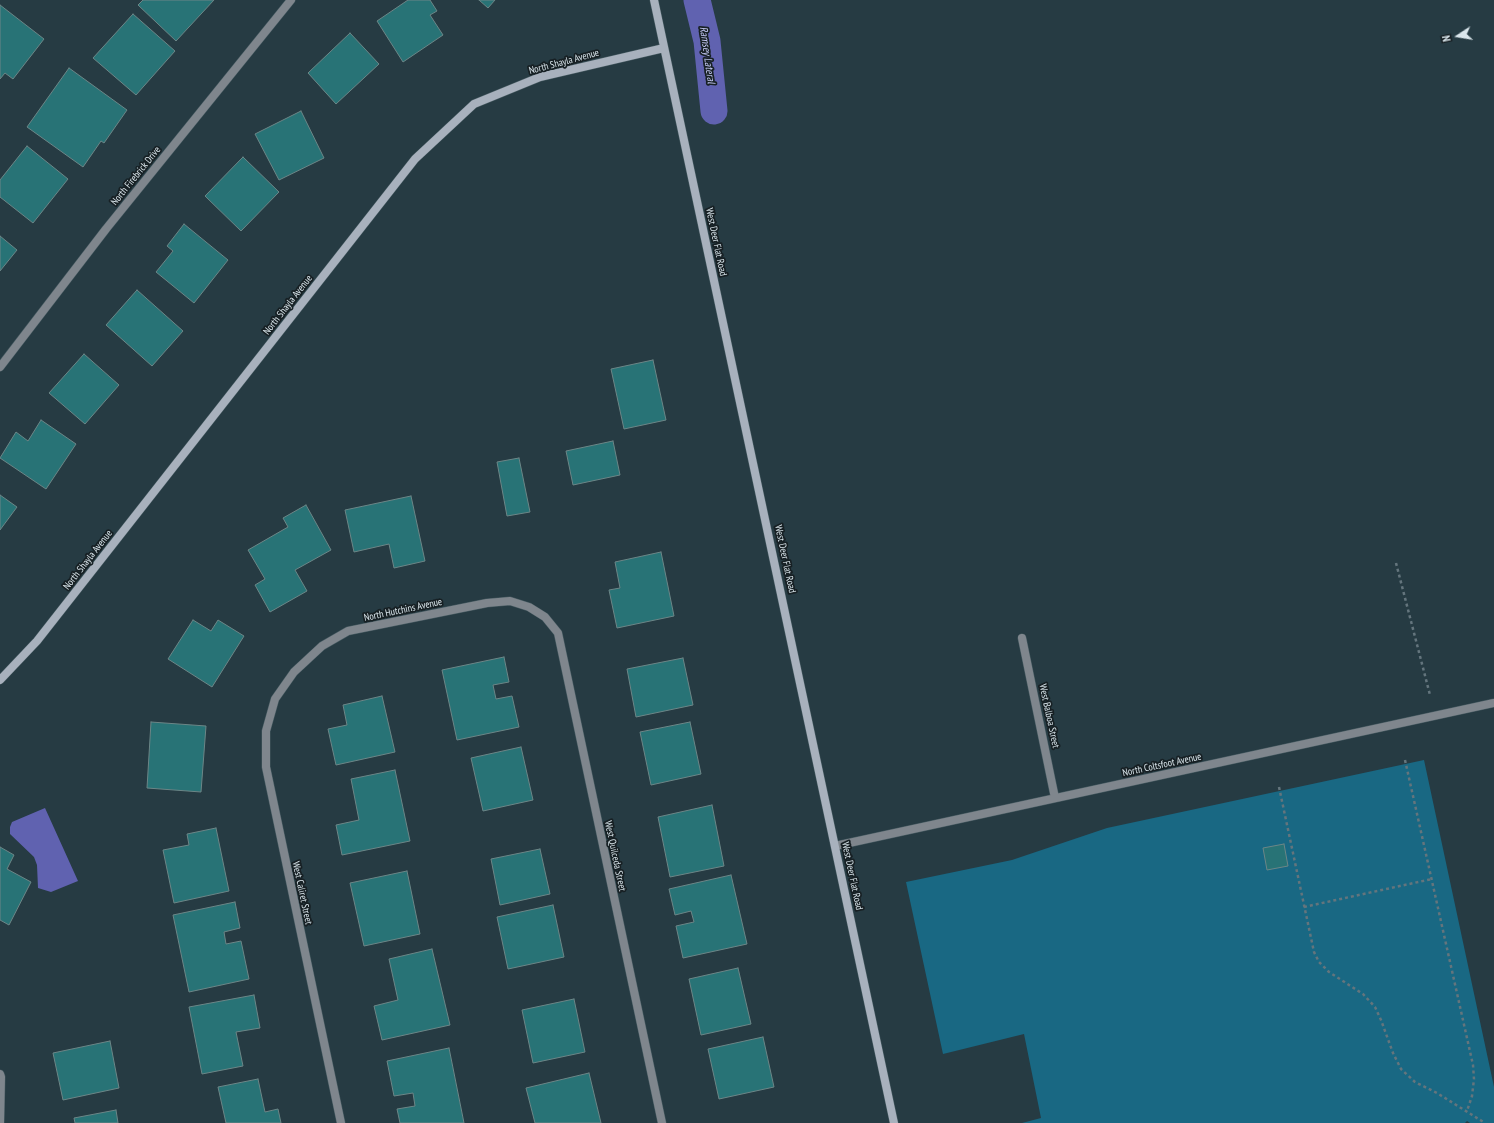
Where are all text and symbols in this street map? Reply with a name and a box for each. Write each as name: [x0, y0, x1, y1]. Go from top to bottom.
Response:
north arrow: [1438, 16, 1478, 56]
water label: Ramsey Lateral: [696, 26, 718, 84]
text: N: [1439, 34, 1454, 43]
street label: North Shayla Avenue: [528, 47, 600, 77]
street label: North Firebrick Drive: [109, 144, 163, 208]
street label: West Deer Flat Road: [703, 207, 729, 277]
street label: North Shayla Avenue: [261, 273, 315, 337]
street label: West Deer Flat Road: [772, 524, 798, 594]
street label: North Shayla Avenue: [61, 528, 115, 592]
street label: North Hutchins Avenue: [363, 596, 443, 624]
street label: West Balboa Street: [1036, 683, 1062, 749]
street label: North Coltsfoot Avenue: [1121, 751, 1203, 779]
street label: West Quilceda Street: [602, 820, 628, 892]
street label: West Deer Flat Road: [839, 841, 865, 911]
street label: West Caliret Street: [289, 860, 315, 926]

